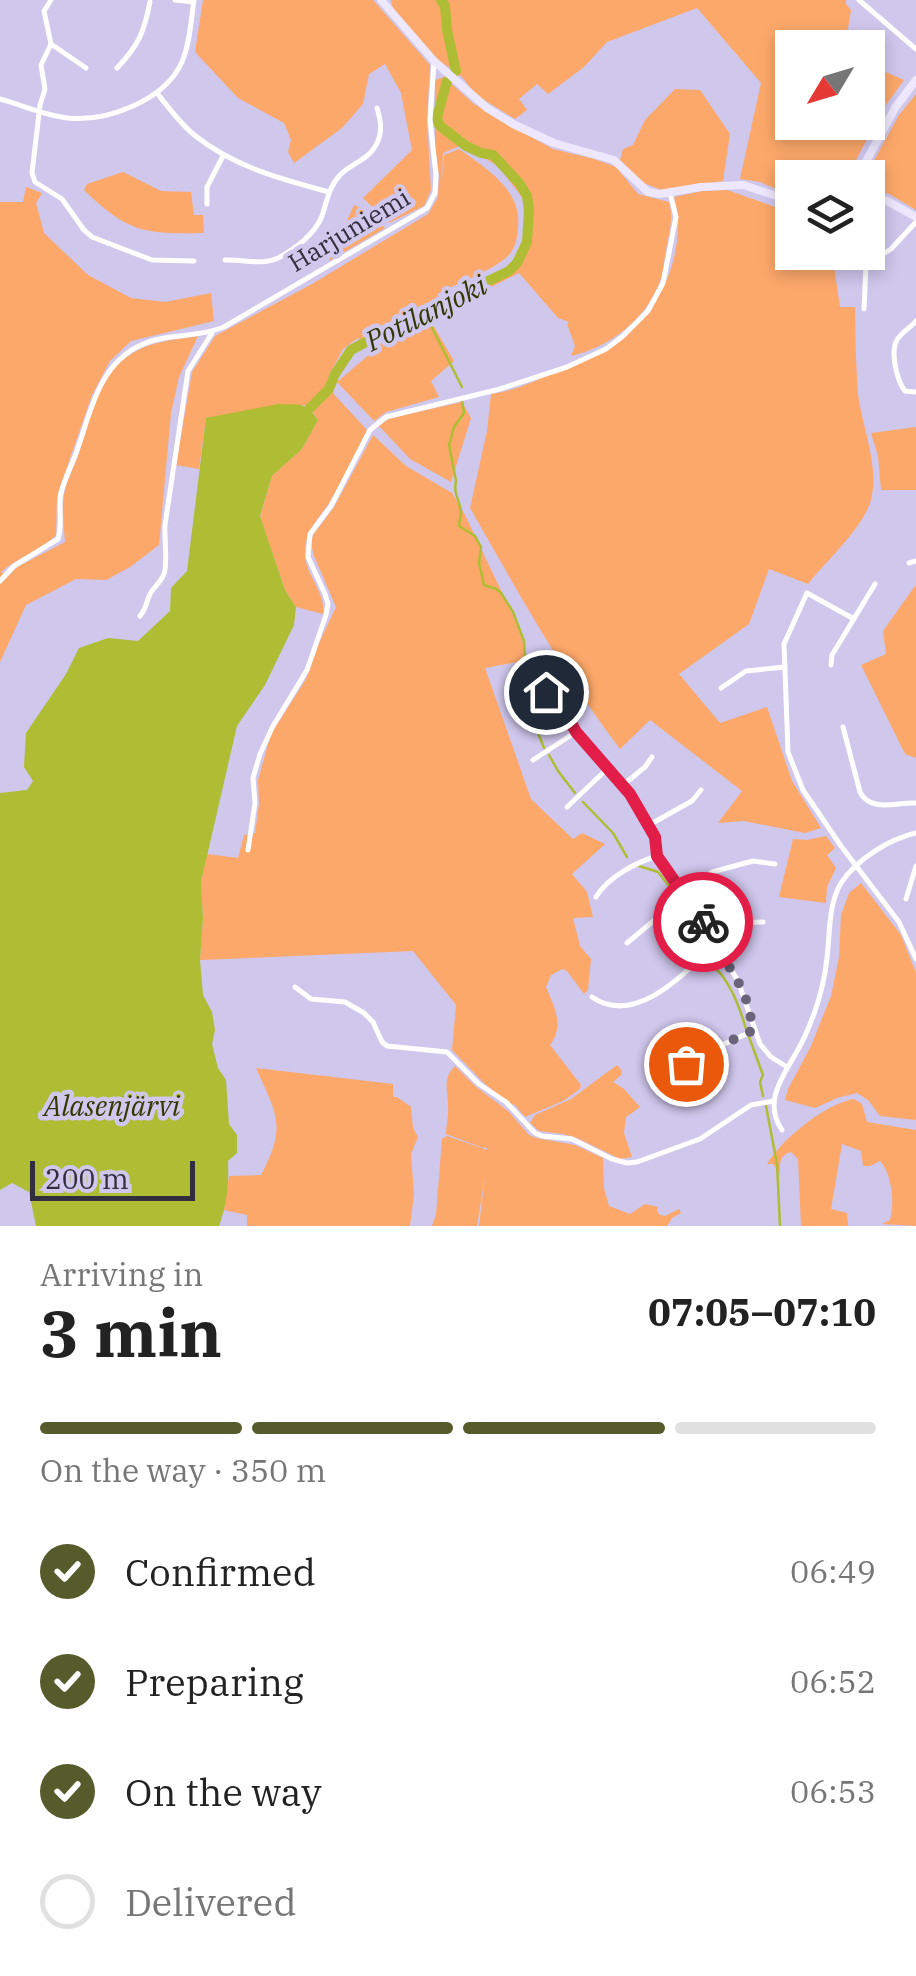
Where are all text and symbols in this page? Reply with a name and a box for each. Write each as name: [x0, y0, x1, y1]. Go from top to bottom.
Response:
north arrow: [775, 30, 885, 140]
map controls: [775, 30, 885, 270]
button: layers: [775, 160, 885, 270]
street label: Harjuniemi: [282, 180, 416, 279]
water label: Potilanjoki: [358, 266, 493, 359]
pin: [504, 650, 589, 735]
icon: home: [519, 665, 574, 720]
courier: [653, 872, 753, 972]
icon: bike: [676, 895, 731, 950]
pin: [644, 1022, 729, 1107]
icon: bag: [659, 1037, 714, 1092]
water label: Alasenjärvi: [42, 1087, 181, 1124]
scale bar: [30, 1156, 195, 1200]
text: 200 m: [45, 1160, 129, 1197]
text: Arriving in: [40, 1253, 203, 1295]
text: 07:05–07:10: [648, 1287, 876, 1336]
text: 3 min: [40, 1290, 222, 1375]
text: On the way · 350 m: [40, 1449, 326, 1491]
icon: check: [40, 1544, 95, 1599]
text: Confirmed: [125, 1547, 316, 1596]
text: 06:49: [790, 1550, 876, 1592]
icon: check: [40, 1654, 95, 1709]
text: Preparing: [125, 1657, 304, 1706]
text: 06:52: [790, 1660, 876, 1702]
icon: check: [40, 1764, 95, 1819]
text: On the way: [125, 1767, 322, 1816]
text: 06:53: [790, 1770, 876, 1812]
text: Delivered: [125, 1877, 297, 1926]

